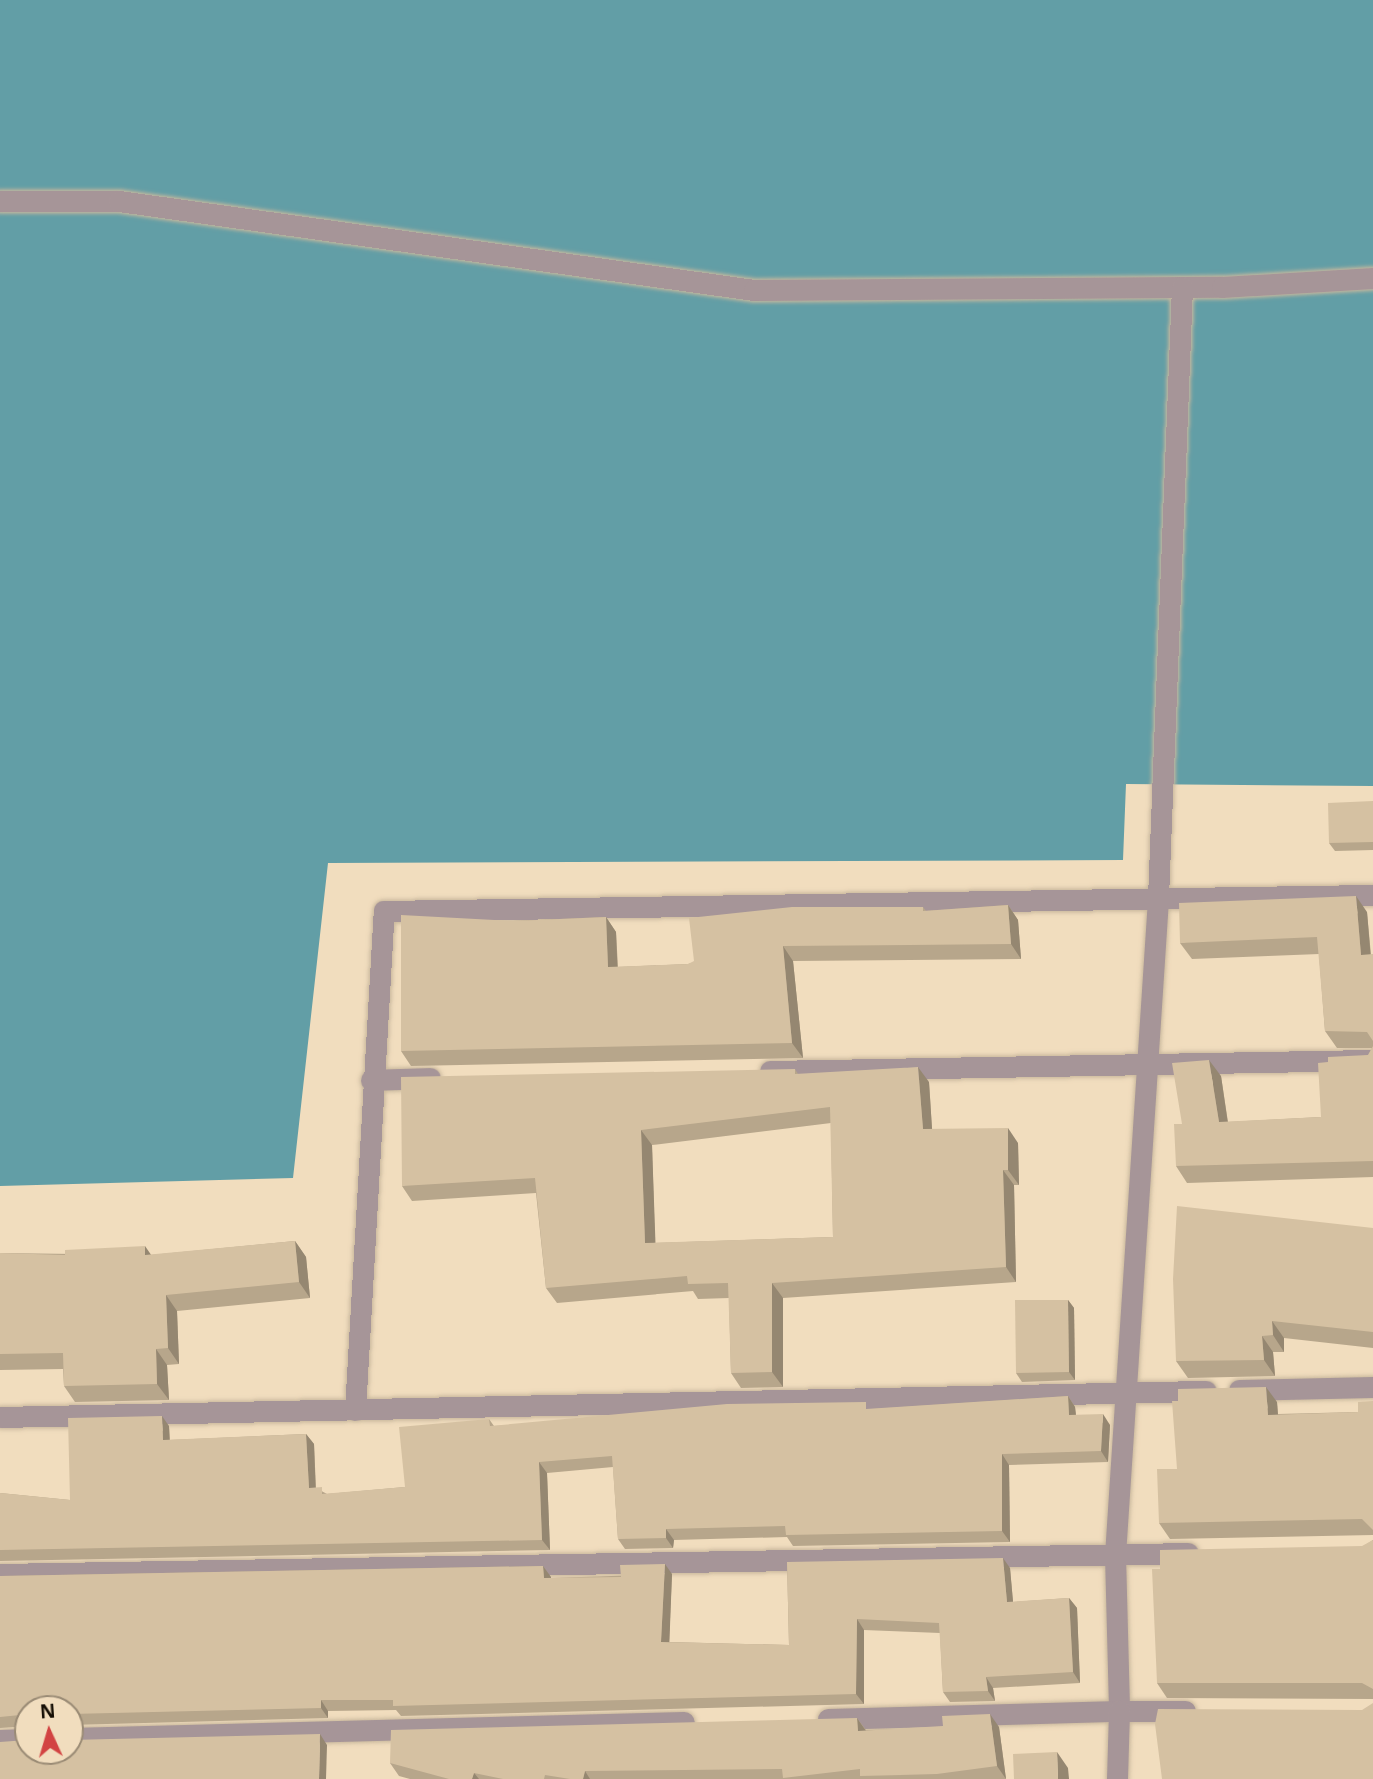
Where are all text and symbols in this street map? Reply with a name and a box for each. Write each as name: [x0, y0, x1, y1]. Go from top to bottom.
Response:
north arrow: [14, 1695, 84, 1765]
text: N: [39, 1698, 56, 1725]

